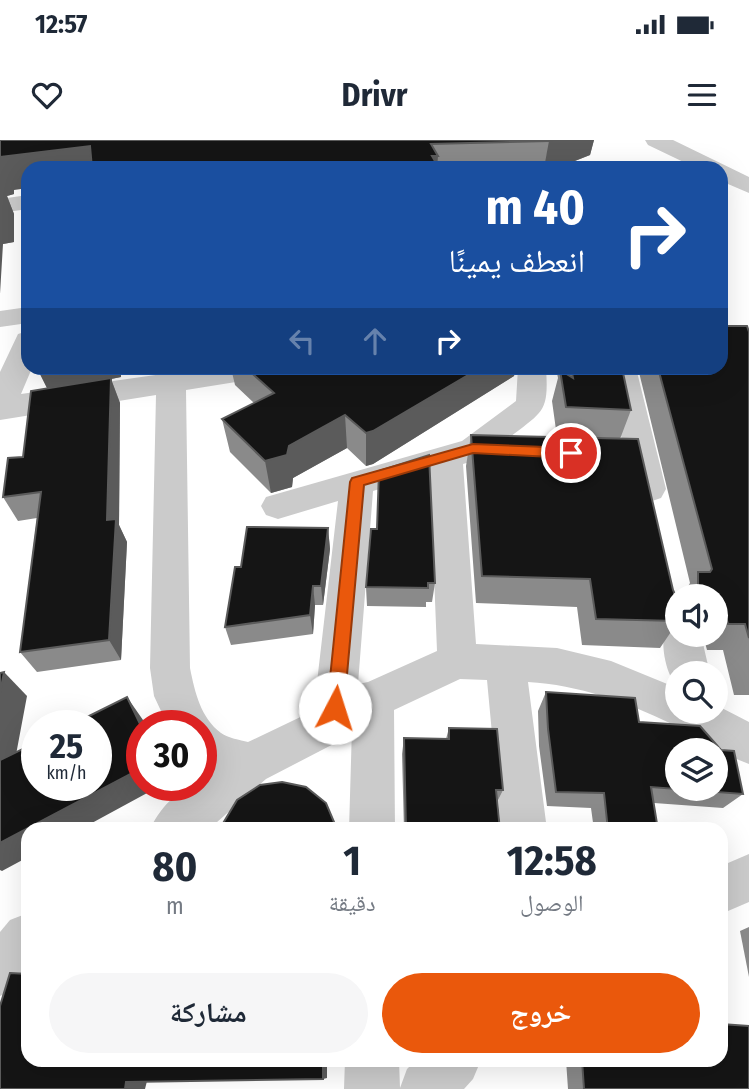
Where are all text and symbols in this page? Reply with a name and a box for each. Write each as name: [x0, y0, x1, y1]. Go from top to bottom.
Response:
text: 12:57: [35, 9, 87, 40]
icon: heart: [28, 76, 66, 114]
text: Drivr: [342, 76, 407, 114]
icon: menu: [683, 76, 721, 114]
text: 40 m: [485, 178, 585, 237]
icon: right: [609, 189, 700, 280]
text: انعطف يمينًا: [448, 242, 585, 280]
icon: left: [283, 322, 321, 360]
icon: ahead: [356, 322, 394, 360]
icon: right: [429, 322, 467, 360]
pin: [541, 423, 601, 483]
icon: arrive: [552, 434, 590, 472]
map controls: [665, 584, 728, 801]
button: sound: [665, 584, 728, 647]
button: search: [665, 661, 728, 724]
position arrow: [298, 671, 372, 745]
speed limit sign: 30: [126, 710, 217, 801]
text: 25: [50, 725, 83, 767]
button: layers: [665, 738, 728, 801]
text: km/h: [46, 762, 87, 784]
text: 1: [343, 836, 361, 886]
text: 12:58: [507, 836, 597, 886]
text: 80: [152, 842, 197, 892]
text: دقيقة: [329, 889, 375, 917]
text: الوصول: [520, 889, 584, 917]
text: m: [166, 892, 184, 920]
button: مشاركة: [49, 973, 368, 1053]
button: خروج: [382, 973, 700, 1053]

